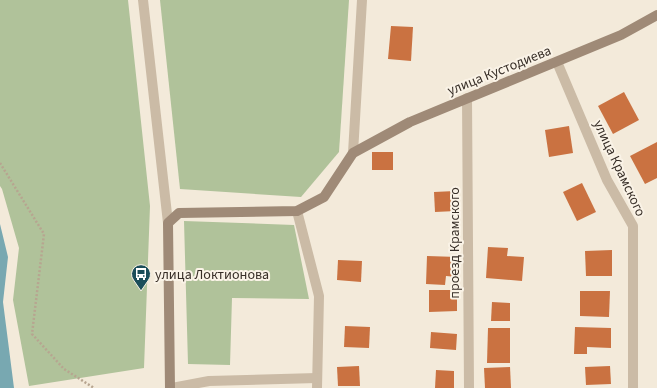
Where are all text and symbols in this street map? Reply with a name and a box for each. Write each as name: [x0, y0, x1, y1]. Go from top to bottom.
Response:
street label: улица Кустодиева: [444, 41, 554, 101]
street label: улица Крамского: [588, 117, 650, 220]
street label: проезд Крамского: [445, 187, 465, 299]
bus stop icon: улица Локтионова: [130, 263, 152, 291]
place label: улица Локтионова: [155, 265, 269, 285]

